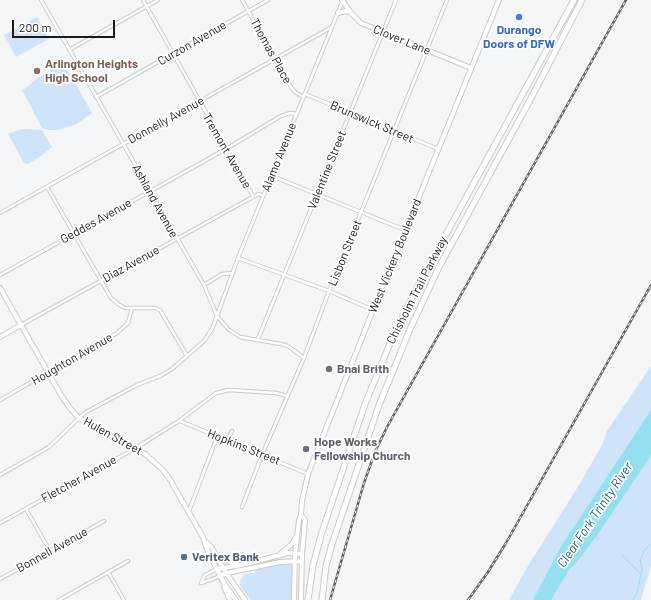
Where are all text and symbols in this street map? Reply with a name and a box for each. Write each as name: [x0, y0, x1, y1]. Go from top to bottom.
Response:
scale bar: [14, 12, 117, 38]
marker: Durango Doors of DFW: [514, 12, 524, 22]
street label: Thomas Place: [247, 16, 295, 86]
street label: Curzon Avenue: [155, 18, 229, 68]
text: 200 m: [19, 20, 51, 34]
street label: Clover Lane: [371, 22, 433, 58]
place label: Durango Doors of DFW: [483, 23, 555, 51]
place label: Arlington Heights High School: [45, 57, 138, 85]
marker: Arlington Heights High School: [32, 66, 42, 76]
street label: Donnelly Avenue: [125, 93, 207, 147]
street label: Brunswick Street: [328, 98, 416, 146]
street label: Tremont Avenue: [200, 111, 254, 191]
street label: Alamo Avenue: [259, 120, 299, 194]
street label: Valentine Street: [305, 129, 349, 211]
street label: Ashland Avenue: [129, 162, 181, 240]
street label: Geddes Avenue: [58, 195, 134, 247]
street label: West Vickery Boulevard: [365, 197, 425, 315]
street label: Lisbon Street: [325, 218, 365, 288]
street label: Chisholm Trail Parkway: [384, 234, 450, 346]
street label: Diaz Avenue: [100, 243, 162, 285]
street label: Houghton Avenue: [29, 330, 115, 388]
place label: Bnai Brith: [337, 362, 389, 376]
marker: Bnai Brith: [324, 364, 334, 374]
street label: Hulen Street: [81, 414, 145, 458]
street label: Hopkins Street: [205, 426, 283, 468]
place label: Hope Works Fellowship Church: [314, 435, 410, 463]
marker: Hope Works Fellowship Church: [301, 444, 311, 454]
street label: Fletcher Avenue: [39, 452, 119, 506]
water label: Clear Fork Trinity River: [554, 459, 636, 571]
street label: Bonnell Avenue: [14, 524, 90, 576]
place label: Veritex Bank: [192, 550, 259, 564]
marker: Veritex Bank: [179, 552, 189, 562]

